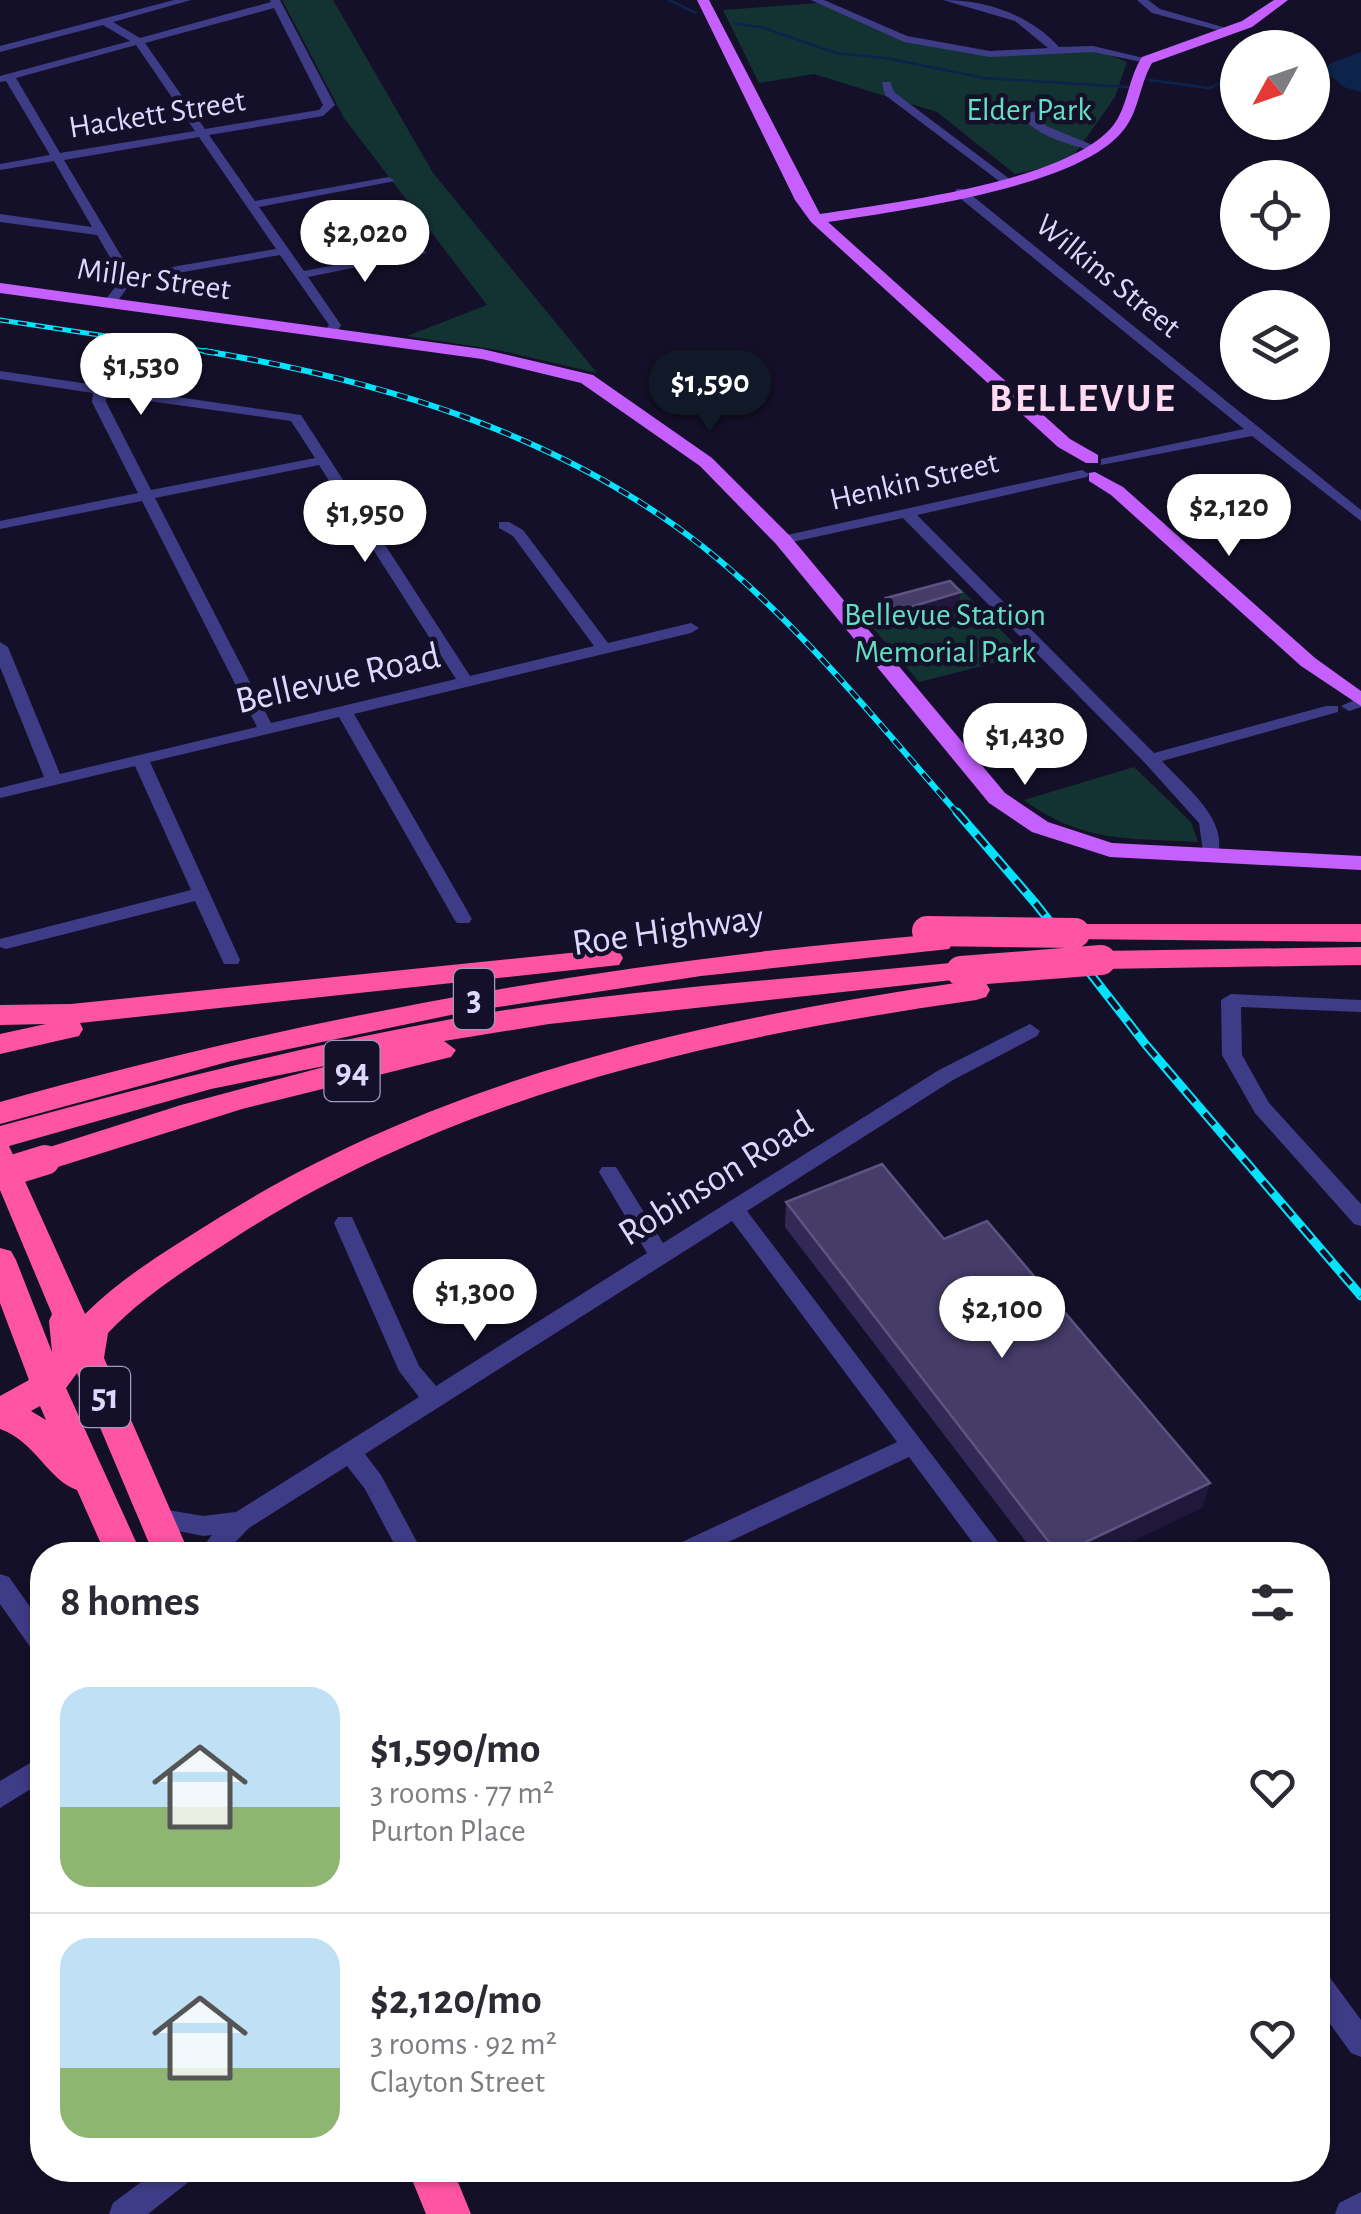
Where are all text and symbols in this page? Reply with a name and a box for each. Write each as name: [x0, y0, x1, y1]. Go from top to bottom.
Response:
north arrow: [1220, 30, 1330, 140]
map controls: [1220, 30, 1330, 400]
street label: Hackett Street: [67, 84, 247, 144]
park label: Elder Park: [966, 94, 1092, 126]
button: locate: [1220, 160, 1330, 270]
pin: $2,020: [284, 200, 446, 285]
street label: Wilkins Street: [1030, 208, 1186, 344]
text: $2,020: [322, 216, 408, 248]
street label: Miller Street: [75, 252, 233, 306]
button: layers: [1220, 290, 1330, 400]
pin: $1,530: [60, 333, 222, 418]
text: $1,530: [102, 349, 180, 381]
pin: $1,590: [629, 350, 791, 435]
text: $1,590: [670, 366, 750, 398]
district label: BELLEVUE: [989, 379, 1177, 419]
street label: Henkin Street: [827, 446, 1001, 516]
pin: $2,120: [1148, 474, 1310, 559]
pin: $1,950: [284, 480, 446, 565]
text: $2,120: [1189, 490, 1269, 522]
text: $1,950: [325, 496, 405, 528]
park label: Bellevue Station Memorial Park: [844, 599, 1046, 668]
street label: Bellevue Road: [232, 637, 444, 721]
pin: $1,430: [944, 703, 1106, 788]
text: $1,430: [985, 719, 1065, 751]
street label: Roe Highway: [570, 899, 766, 963]
road number: 3: [454, 969, 494, 1029]
road number: 94: [324, 1041, 380, 1101]
street label: Robinson Road: [612, 1104, 820, 1254]
pin: $1,300: [394, 1259, 556, 1344]
text: $1,300: [435, 1275, 515, 1307]
pin: $2,100: [921, 1276, 1083, 1361]
text: $2,100: [961, 1292, 1043, 1324]
road number: 51: [80, 1367, 130, 1427]
icon: filters: [1245, 1575, 1300, 1630]
text: 8 homes: [60, 1581, 200, 1623]
icon: home: [140, 1727, 260, 1847]
text: $1,590/mo: [370, 1728, 541, 1770]
icon: heart: [1245, 1760, 1300, 1815]
text: 3 rooms · 77 m²: [370, 1777, 554, 1809]
text: Purton Place: [370, 1815, 526, 1847]
icon: home: [140, 1978, 260, 2098]
text: $2,120/mo: [370, 1979, 542, 2021]
icon: heart: [1245, 2011, 1300, 2066]
text: 3 rooms · 92 m²: [370, 2028, 557, 2060]
text: Clayton Street: [370, 2066, 545, 2098]

